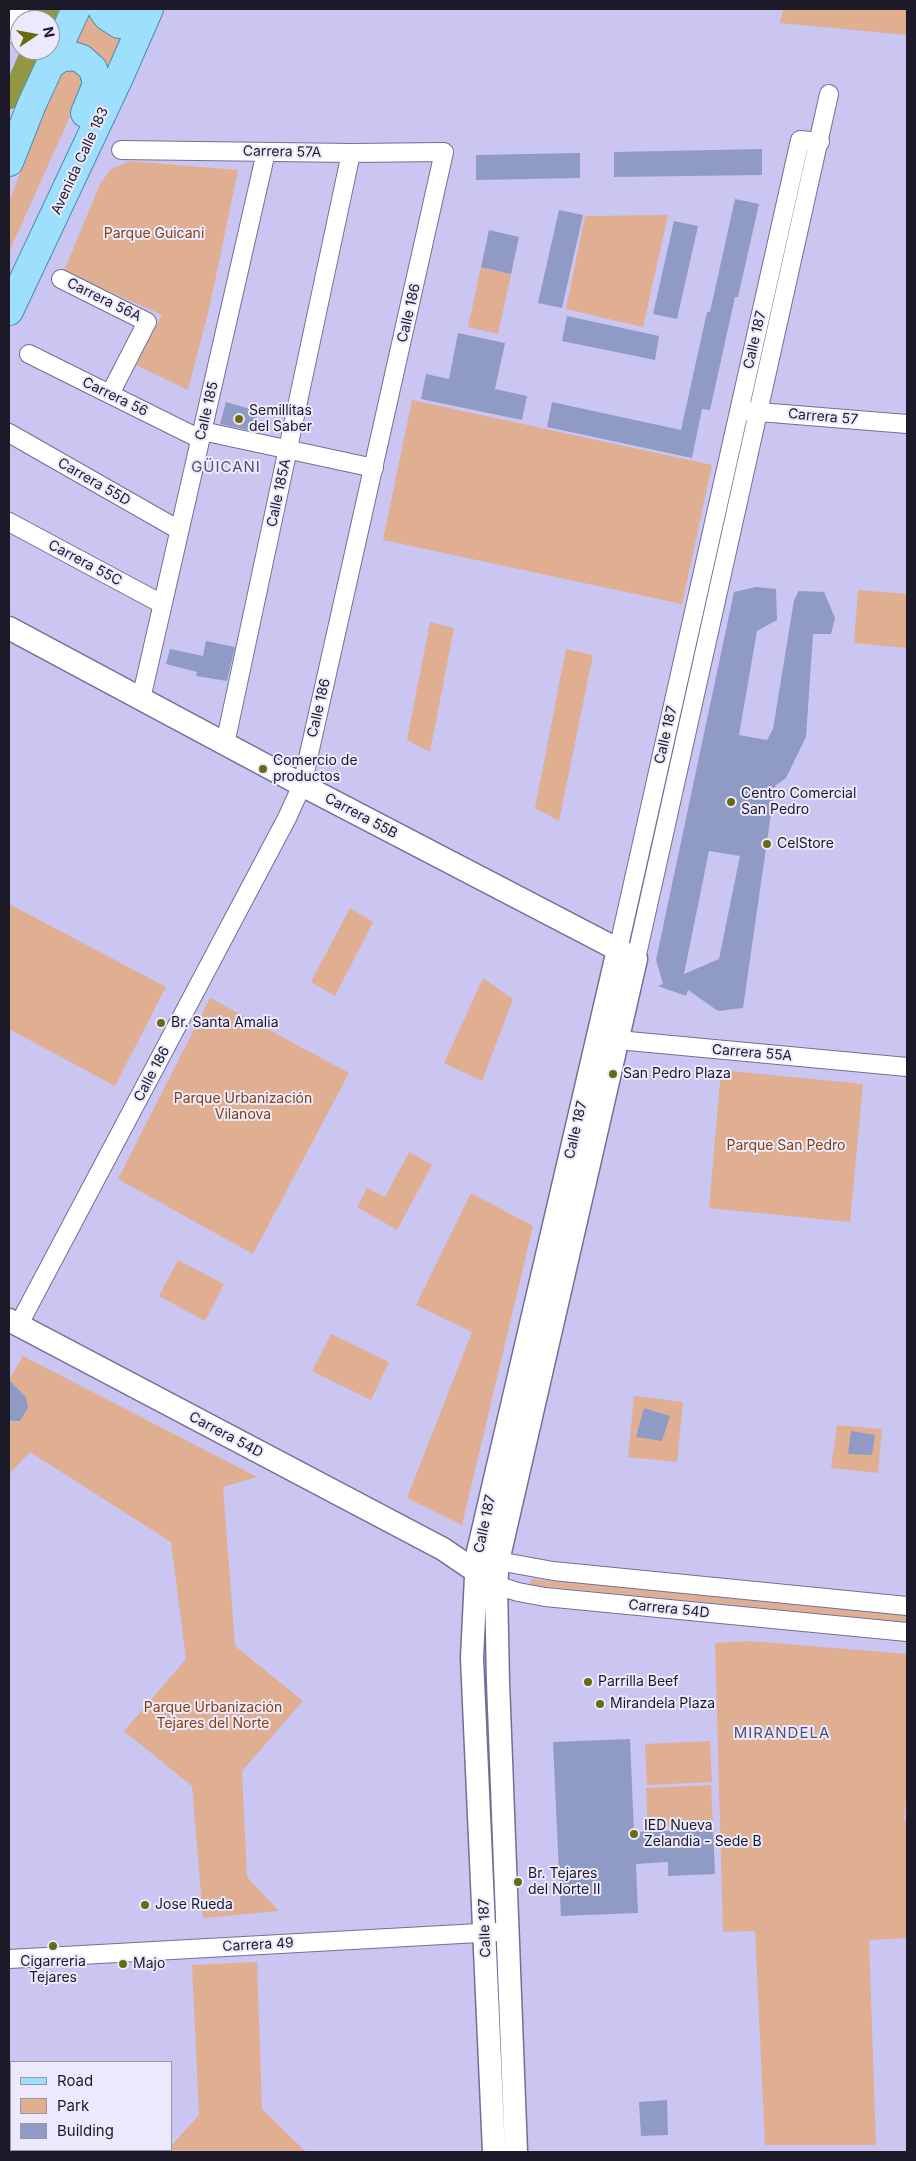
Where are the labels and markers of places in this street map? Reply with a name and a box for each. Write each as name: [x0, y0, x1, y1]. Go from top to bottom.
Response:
place label: Semillitas del Saber: [249, 403, 312, 436]
marker: Semillitas del Saber: [233, 413, 245, 425]
place label: Comercio de productos: [273, 753, 358, 786]
marker: Comercio de productos: [257, 763, 269, 775]
place label: Centro Comercial San Pedro: [741, 786, 856, 819]
marker: Centro Comercial San Pedro: [725, 796, 737, 808]
place label: CelStore: [777, 836, 834, 852]
marker: CelStore: [761, 838, 773, 850]
place label: Br. Santa Amalia: [171, 1015, 279, 1031]
marker: Br. Santa Amalia: [155, 1017, 167, 1029]
place label: San Pedro Plaza: [623, 1066, 731, 1082]
marker: San Pedro Plaza: [607, 1068, 619, 1080]
place label: Parrilla Beef: [598, 1674, 678, 1690]
marker: Parrilla Beef: [582, 1676, 594, 1688]
place label: Mirandela Plaza: [610, 1696, 715, 1712]
marker: Mirandela Plaza: [594, 1698, 606, 1710]
place label: IED Nueva Zelandia - Sede B: [644, 1818, 762, 1850]
marker: IED Nueva Zelandia - Sede B: [628, 1828, 640, 1840]
place label: Br. Tejares del Norte II: [528, 1866, 601, 1898]
marker: Br. Tejares del Norte II: [512, 1876, 524, 1888]
place label: Jose Rueda: [155, 1897, 233, 1913]
marker: Jose Rueda: [139, 1899, 151, 1911]
marker: Cigarreria Tejares: [47, 1940, 59, 1952]
place label: Cigarreria Tejares: [20, 1954, 86, 1986]
place label: Majo: [133, 1956, 165, 1972]
marker: Majo: [117, 1958, 129, 1970]

